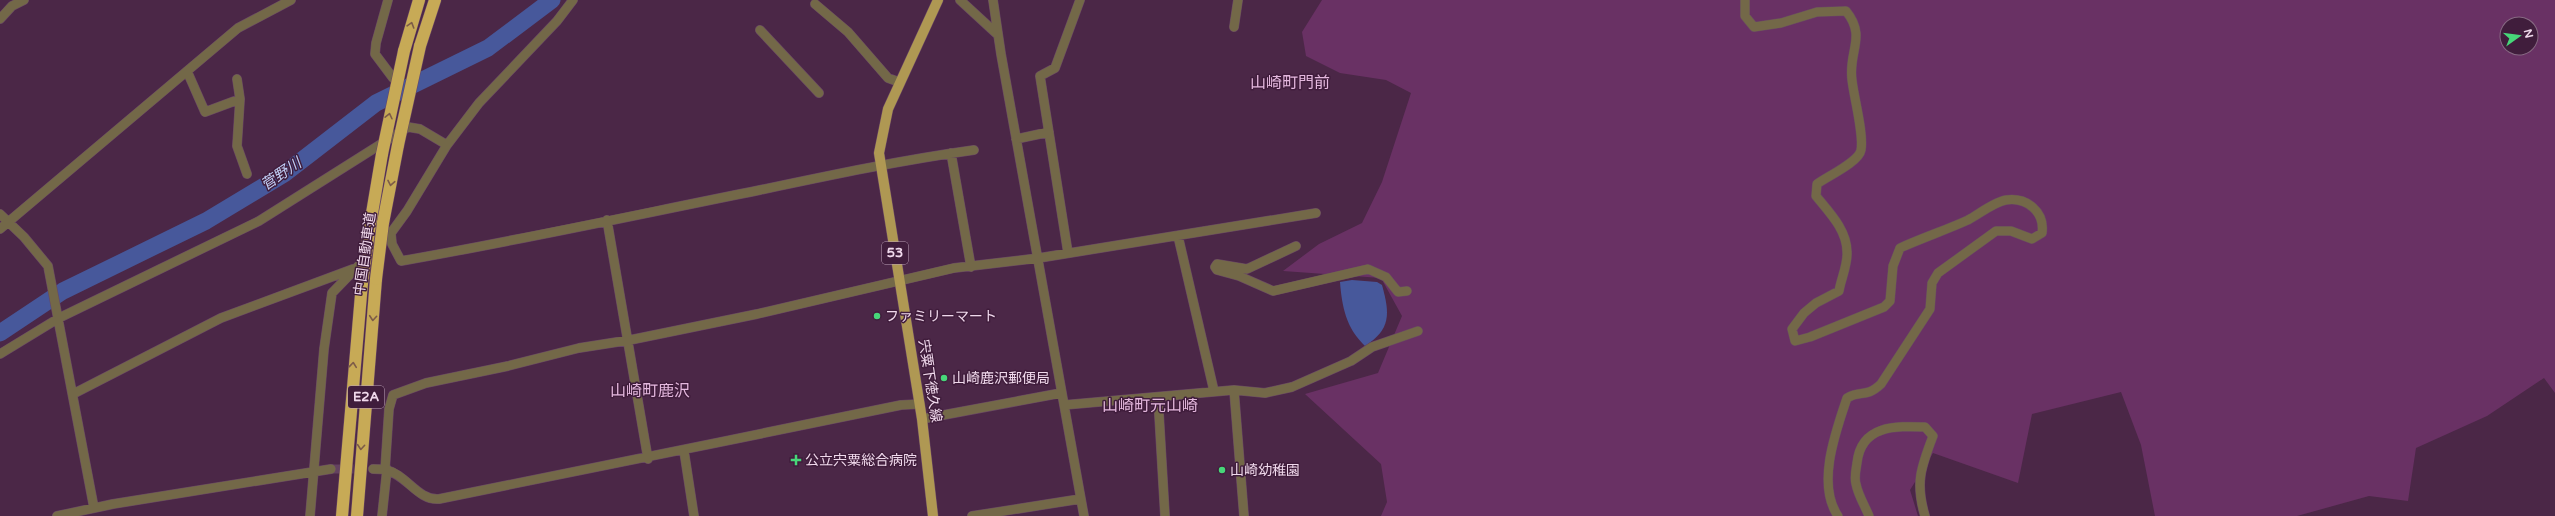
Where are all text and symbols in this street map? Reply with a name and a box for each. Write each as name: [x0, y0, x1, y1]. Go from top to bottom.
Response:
north arrow: [2499, 16, 2539, 56]
one-way arrow: [406, 22, 415, 29]
text: N: [2521, 28, 2536, 40]
district label: 山崎町門前: [1250, 73, 1330, 93]
one-way arrow: [384, 113, 392, 119]
water label: 菅野川: [257, 153, 306, 194]
one-way arrow: [387, 180, 396, 186]
street label: 中国自動車道: [351, 211, 379, 297]
road number: 53: [882, 242, 908, 264]
place label: ファミリーマート: [885, 308, 997, 325]
marker: ファミリーマート: [872, 311, 882, 321]
one-way arrow: [368, 315, 377, 321]
street label: 宍粟下徳久線: [915, 338, 945, 424]
one-way arrow: [349, 362, 358, 369]
place label: 山崎鹿沢郵便局: [952, 370, 1050, 387]
marker: 山崎鹿沢郵便局: [939, 373, 949, 383]
district label: 山崎町鹿沢: [610, 381, 690, 401]
road number: E2A: [348, 386, 384, 408]
district label: 山崎町元山崎: [1102, 396, 1198, 416]
one-way arrow: [357, 444, 366, 450]
place label: 公立宍粟総合病院: [805, 452, 917, 469]
marker: 公立宍粟総合病院: [790, 454, 802, 466]
place label: 山崎幼稚園: [1230, 462, 1300, 479]
marker: 山崎幼稚園: [1217, 465, 1227, 475]

